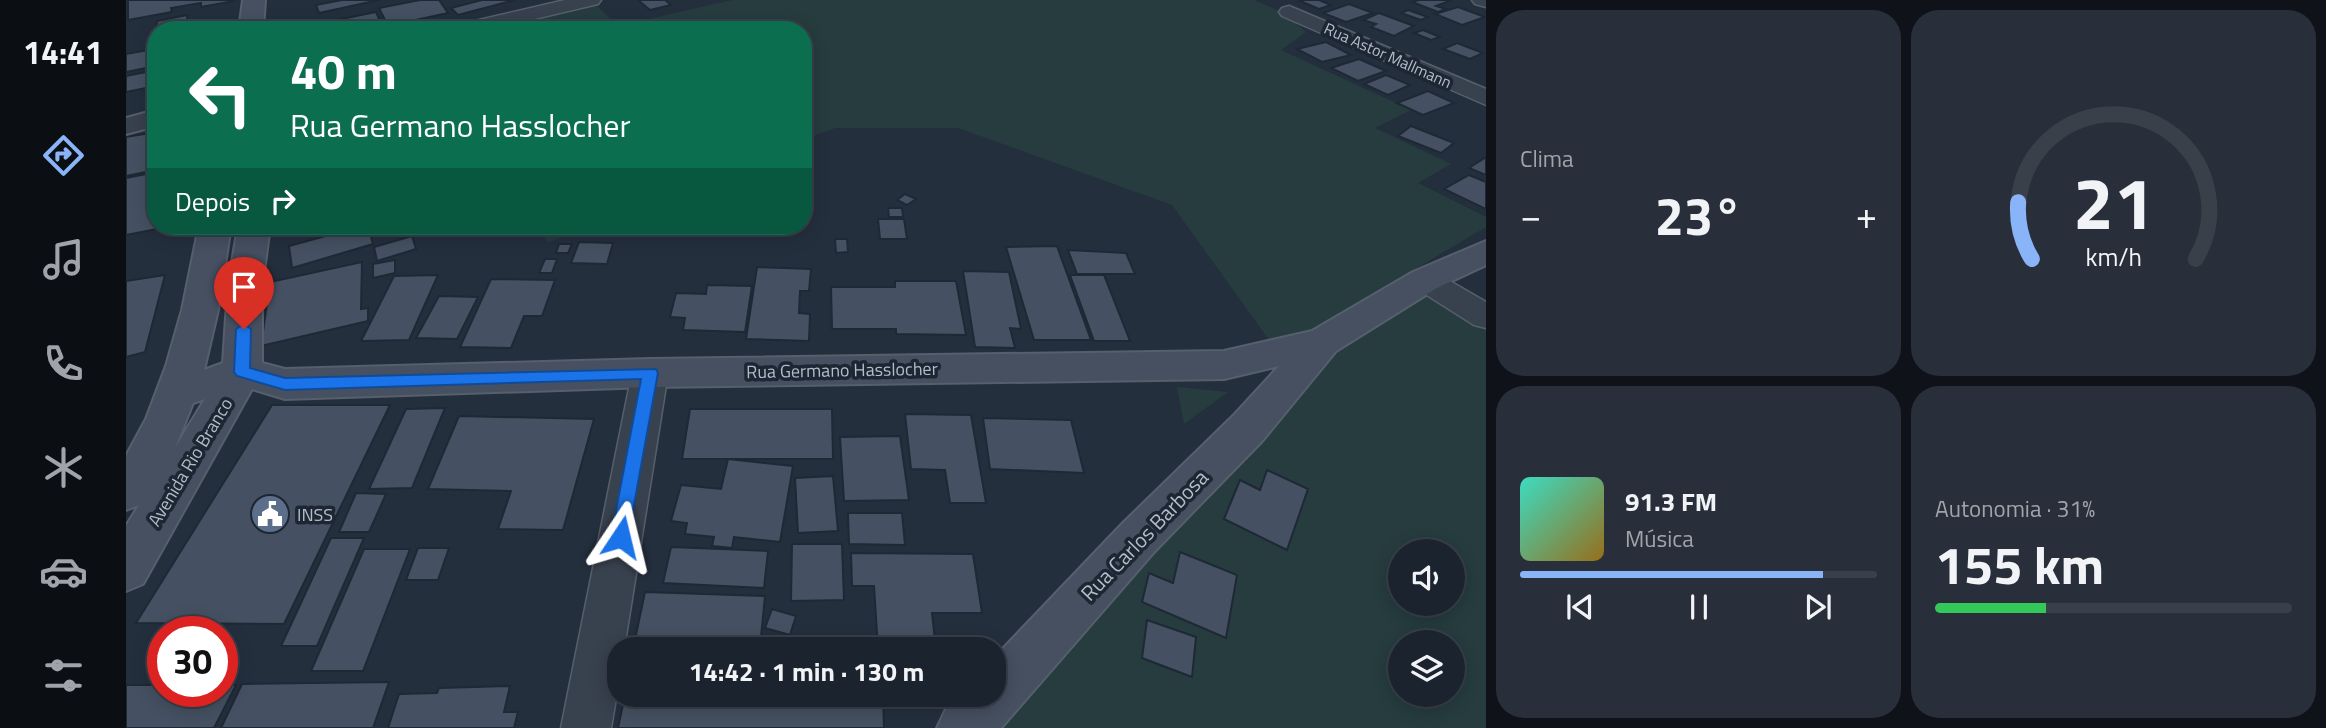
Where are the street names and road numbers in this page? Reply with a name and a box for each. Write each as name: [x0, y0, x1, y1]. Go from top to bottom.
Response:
street label: Rua Astor Mallmann: [1320, 16, 1456, 94]
street label: Rua Germano Hasslocher: [746, 355, 938, 385]
street label: Avenida Rio Branco: [141, 393, 239, 531]
street label: Rua Carlos Barbosa: [1073, 462, 1216, 608]

